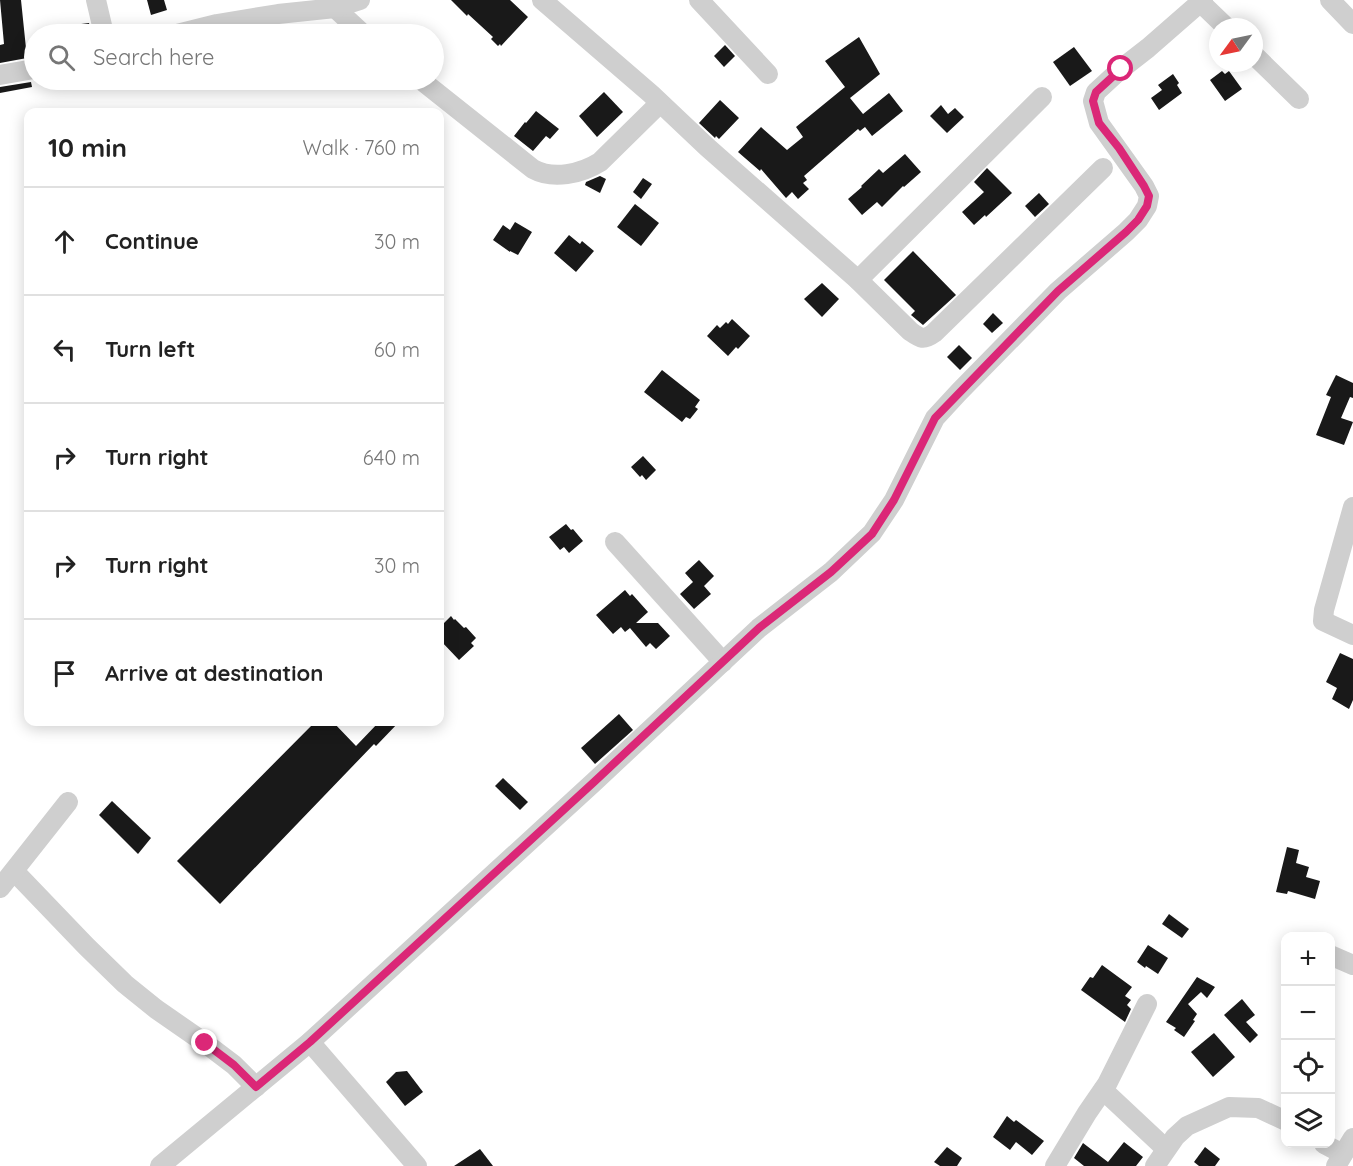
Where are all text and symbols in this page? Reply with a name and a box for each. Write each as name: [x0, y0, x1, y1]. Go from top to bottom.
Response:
north arrow: [1209, 18, 1263, 72]
search box: [24, 24, 444, 90]
icon: search: [45, 41, 78, 74]
text: Search here: [93, 43, 214, 71]
route start: [1107, 55, 1133, 81]
text: 10 min: [48, 131, 127, 164]
text: Walk · 760 m: [303, 135, 420, 160]
icon: ahead: [48, 225, 81, 258]
text: Continue: [105, 227, 199, 255]
text: 30 m: [374, 229, 420, 254]
icon: left: [48, 333, 81, 366]
text: Turn left: [105, 335, 195, 363]
text: 60 m: [374, 337, 420, 362]
icon: right: [48, 441, 81, 474]
text: Turn right: [105, 443, 209, 471]
text: 640 m: [363, 445, 420, 470]
icon: right: [48, 549, 81, 582]
text: Turn right: [105, 551, 209, 579]
text: 30 m: [374, 553, 420, 578]
icon: arrive: [48, 657, 81, 690]
text: Arrive at destination: [105, 659, 323, 687]
map controls: [1281, 932, 1335, 1148]
button: +: [1281, 932, 1335, 986]
button: −: [1281, 986, 1335, 1040]
route end: [191, 1029, 217, 1055]
button: locate: [1281, 1040, 1335, 1094]
button: layers: [1281, 1094, 1335, 1148]

